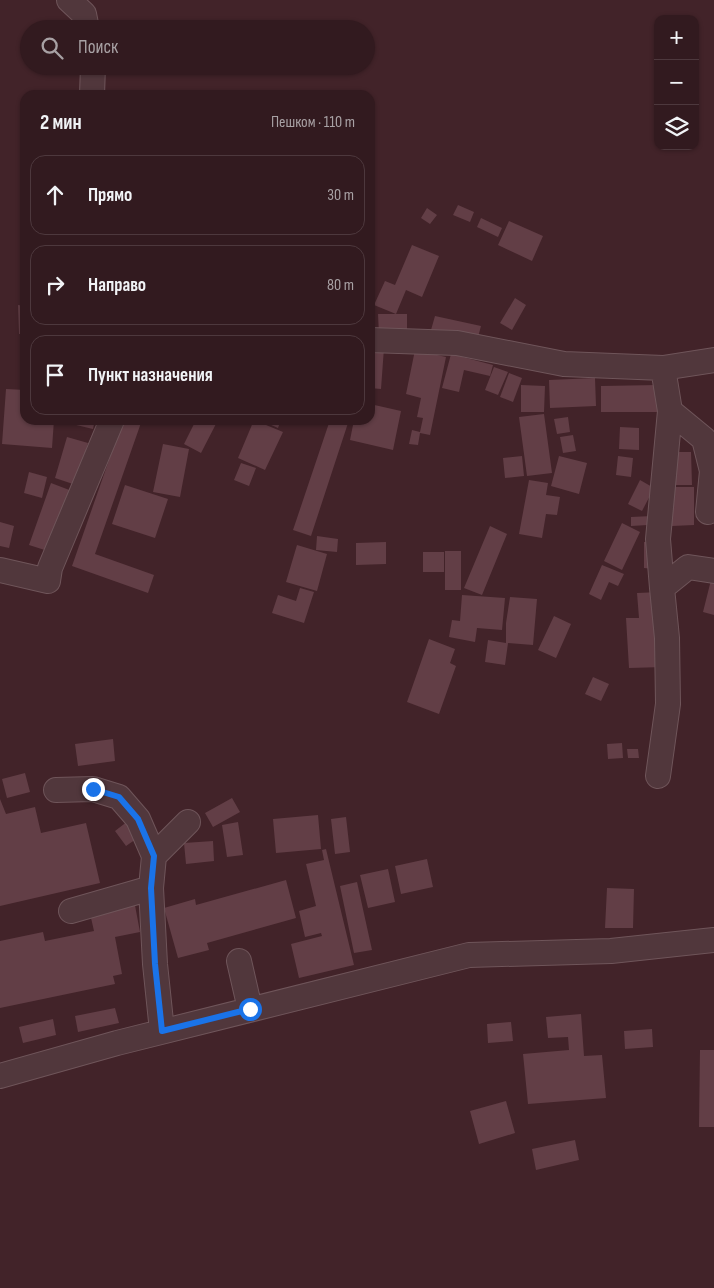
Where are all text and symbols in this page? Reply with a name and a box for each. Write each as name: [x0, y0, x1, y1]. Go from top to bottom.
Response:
map controls: [654, 15, 699, 150]
button: +: [654, 15, 699, 60]
search box: [20, 20, 375, 75]
icon: search: [38, 34, 66, 62]
text: Поиск: [78, 36, 118, 59]
button: −: [654, 60, 699, 105]
button: layers: [654, 105, 699, 150]
text: 2 мин: [40, 110, 82, 135]
text: Пешком · 110 m: [271, 113, 355, 132]
icon: ahead: [41, 181, 69, 209]
text: Прямо: [88, 184, 132, 207]
text: 30 m: [327, 186, 354, 205]
icon: right: [41, 271, 69, 299]
text: Направо: [88, 274, 146, 297]
text: 80 m: [327, 276, 354, 295]
icon: arrive: [41, 361, 69, 389]
text: Пункт назначения: [88, 364, 213, 387]
route end: [82, 778, 105, 801]
route start: [239, 998, 262, 1021]

